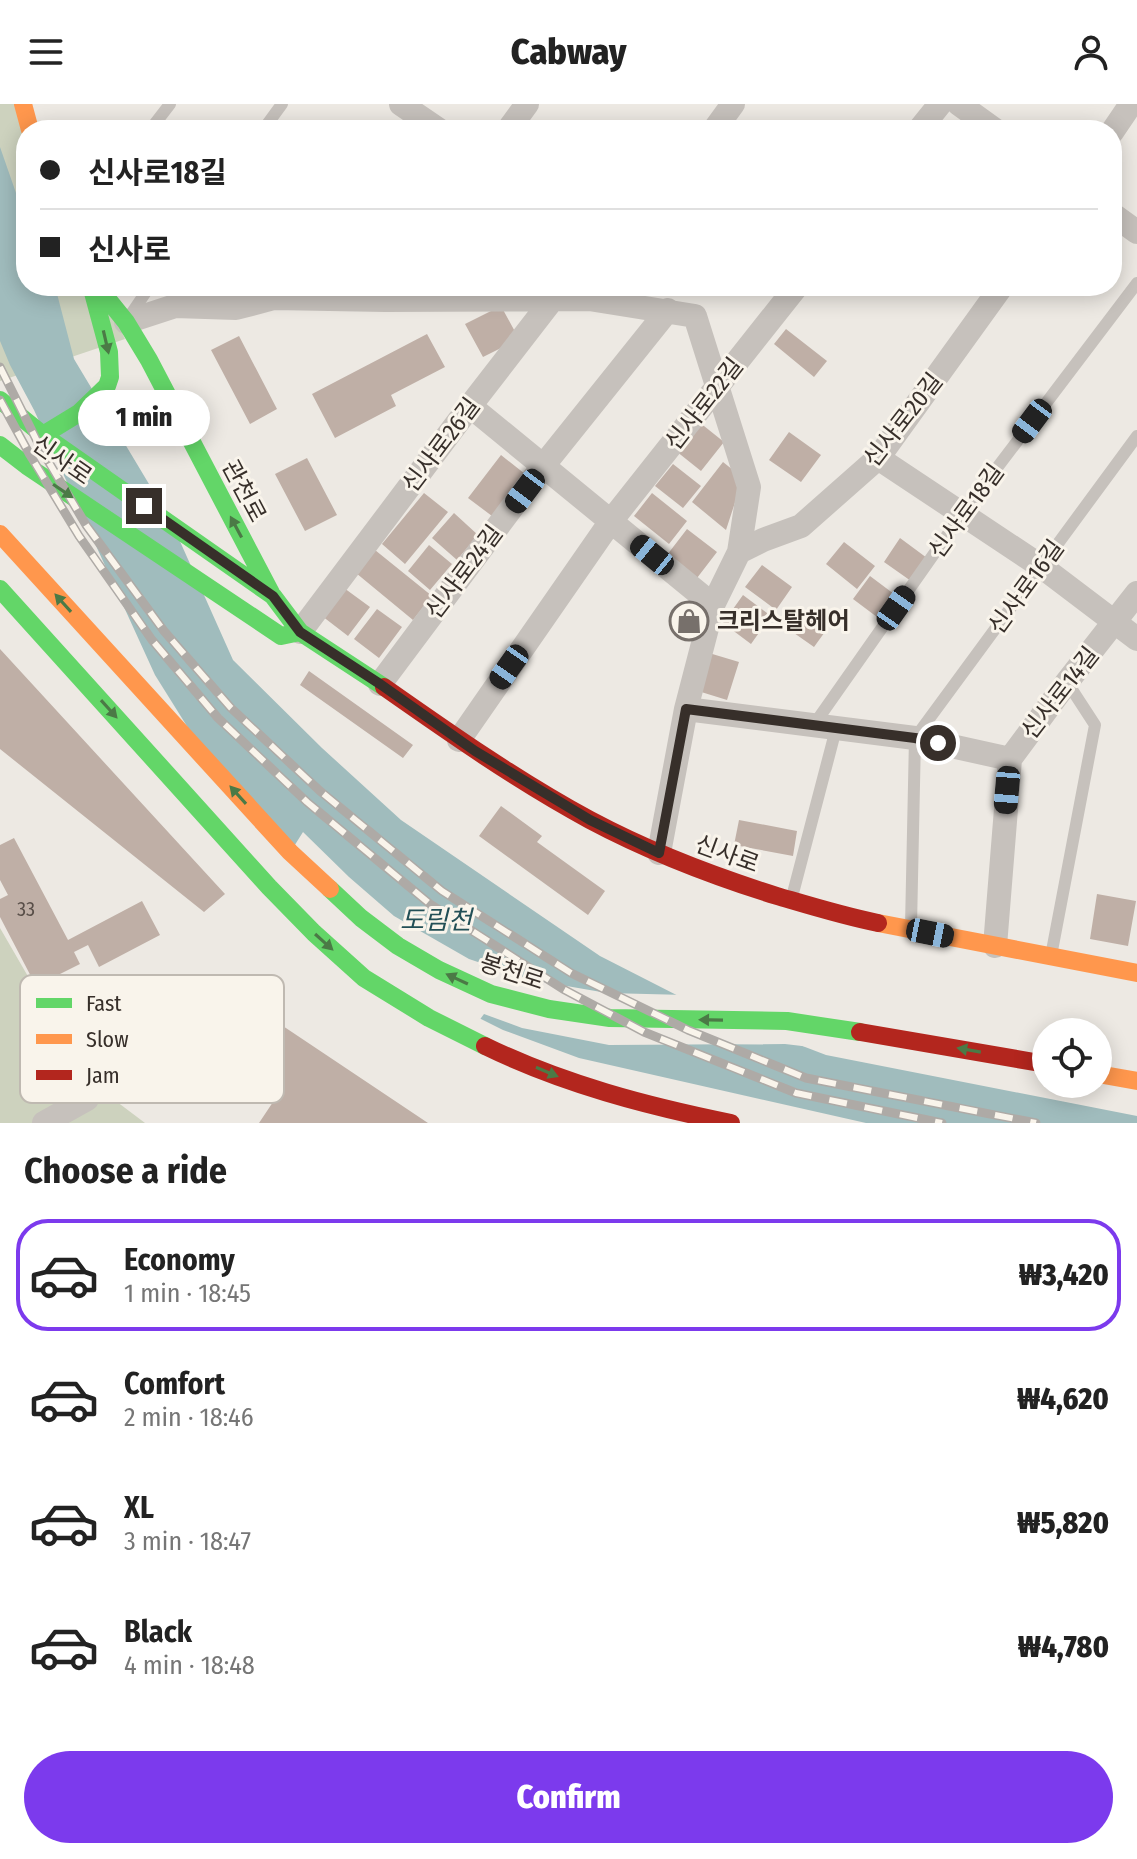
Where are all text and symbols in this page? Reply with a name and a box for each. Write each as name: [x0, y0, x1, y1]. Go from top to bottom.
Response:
icon: menu: [24, 30, 68, 74]
text: Cabway: [511, 30, 626, 74]
icon: person: [1069, 30, 1113, 74]
text: 신사로18길: [88, 155, 227, 191]
text: 신사로: [88, 232, 171, 268]
one-way arrow: [100, 329, 113, 354]
street label: 신사로22길: [659, 352, 749, 456]
street label: 신사로20길: [858, 367, 948, 473]
callout: 1 min: [78, 390, 210, 446]
street label: 신사로26길: [396, 392, 486, 498]
car: [1008, 395, 1056, 447]
text: 1 min: [116, 402, 172, 433]
street label: 신사로: [27, 430, 97, 490]
street label: 관천로: [216, 455, 272, 527]
street label: 신사로18길: [922, 458, 1010, 564]
car: [501, 465, 549, 517]
one-way arrow: [52, 483, 74, 497]
route end: [126, 488, 162, 524]
one-way arrow: [230, 516, 244, 538]
street label: 신사로24길: [420, 520, 508, 624]
car: [626, 531, 678, 579]
street label: 신사로16길: [982, 534, 1070, 640]
car: [872, 581, 920, 635]
one-way arrow: [54, 593, 72, 612]
shop icon: 크리스탈헤어: [668, 600, 710, 642]
place label: 크리스탈헤어: [717, 607, 849, 635]
car: [485, 640, 533, 694]
street label: 신사로14길: [1015, 641, 1105, 745]
one-way arrow: [100, 699, 118, 718]
route start: [920, 725, 956, 761]
car: [993, 765, 1021, 815]
one-way arrow: [229, 785, 247, 804]
street label: 신사로: [691, 830, 763, 878]
house number: 33: [17, 897, 35, 921]
water label: 도림천: [400, 905, 475, 936]
car: [904, 917, 956, 949]
one-way arrow: [313, 933, 333, 950]
street label: 봉천로: [476, 948, 548, 996]
one-way arrow: [446, 972, 469, 986]
legend: [20, 975, 284, 1103]
text: Fast: [86, 990, 122, 1017]
one-way arrow: [698, 1014, 724, 1026]
map controls: [1032, 1018, 1112, 1098]
button: locate: [1032, 1018, 1112, 1098]
text: Slow: [86, 1026, 129, 1053]
one-way arrow: [957, 1043, 982, 1055]
text: Jam: [86, 1062, 120, 1089]
one-way arrow: [535, 1066, 559, 1079]
text: Choose a ride: [24, 1149, 227, 1193]
icon: car: [28, 1239, 100, 1311]
text: Economy: [124, 1242, 235, 1278]
text: ₩3,420: [1019, 1257, 1109, 1293]
text: 1 min · 18:45: [124, 1278, 251, 1309]
icon: car: [28, 1363, 100, 1435]
text: Comfort: [124, 1366, 225, 1402]
text: ₩4,620: [1017, 1381, 1109, 1417]
text: 2 min · 18:46: [124, 1402, 254, 1433]
icon: car: [28, 1487, 100, 1559]
text: XL: [124, 1490, 154, 1526]
text: ₩5,820: [1017, 1505, 1109, 1541]
text: 3 min · 18:47: [124, 1526, 251, 1557]
icon: car: [28, 1611, 100, 1683]
text: Black: [124, 1614, 192, 1650]
text: ₩4,780: [1018, 1629, 1109, 1665]
text: 4 min · 18:48: [124, 1650, 255, 1681]
button: Confirm: [24, 1751, 1113, 1843]

